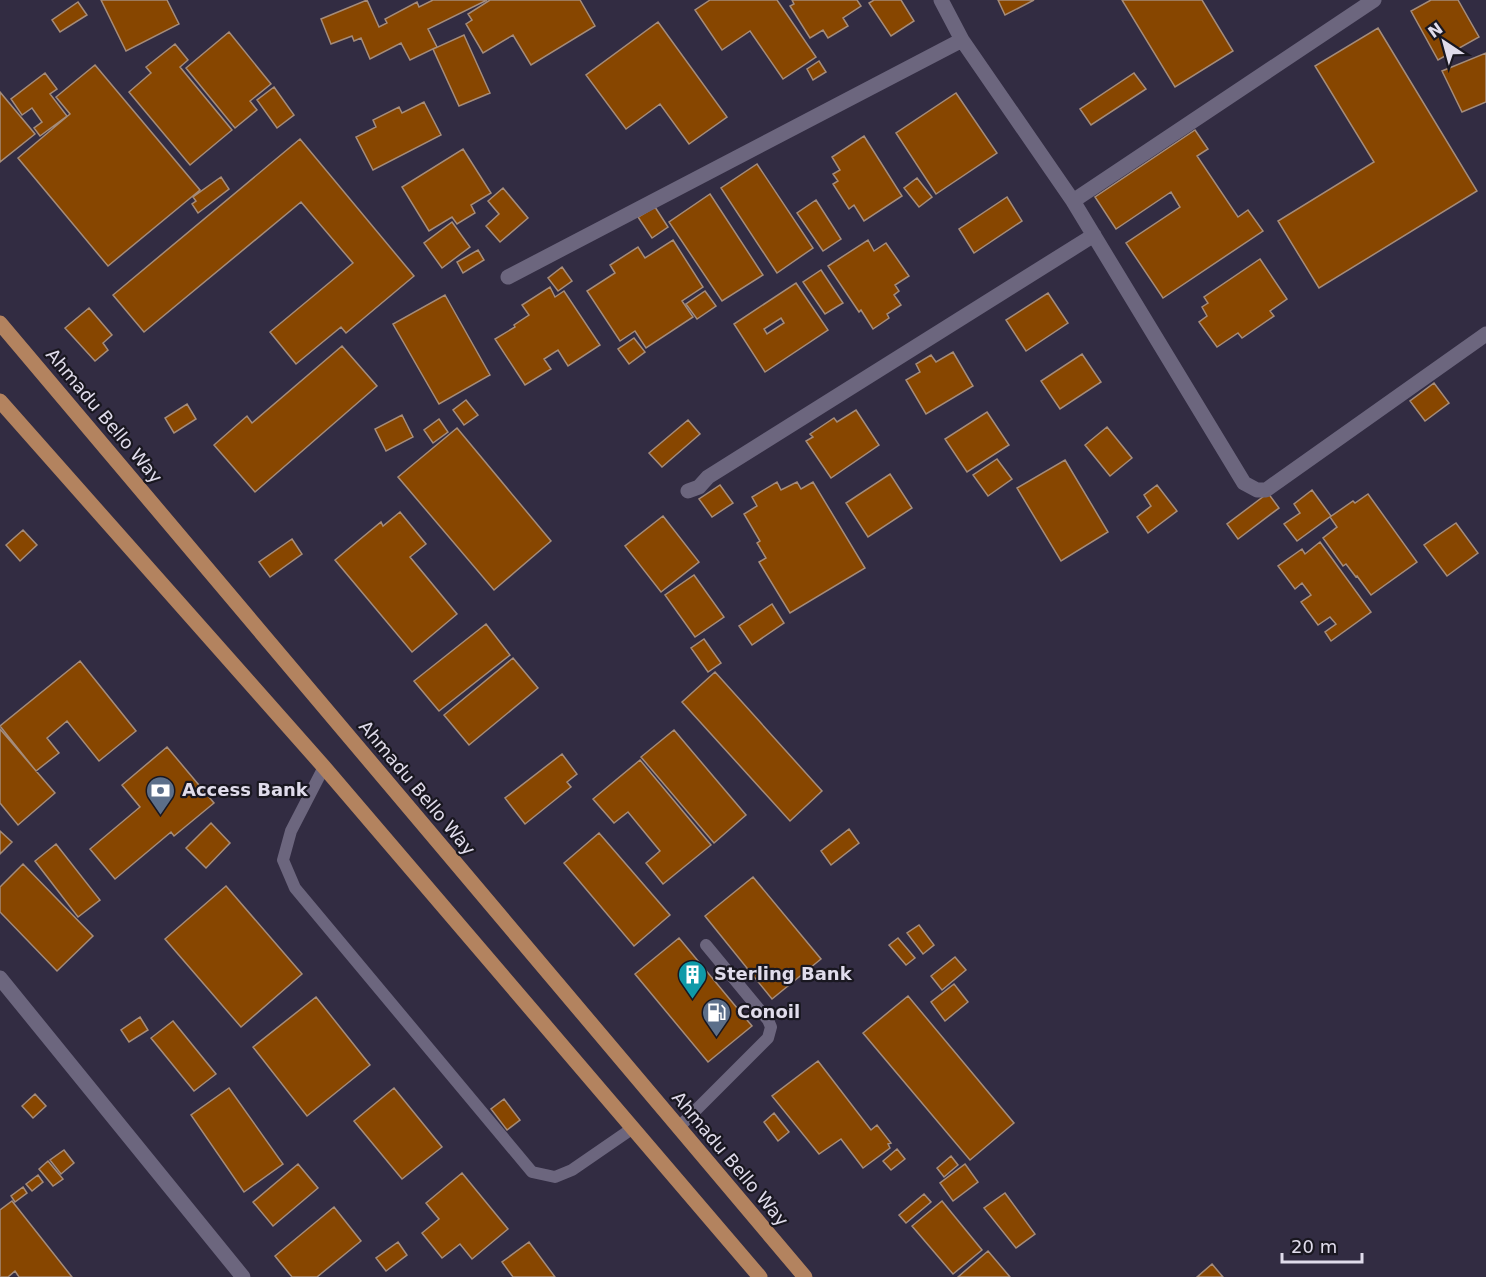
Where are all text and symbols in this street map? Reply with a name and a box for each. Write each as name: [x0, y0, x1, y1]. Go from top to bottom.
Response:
north arrow: [1414, 12, 1474, 72]
text: N: [1424, 19, 1446, 42]
street label: Ahmadu Bello Way: [42, 344, 167, 488]
street label: Ahmadu Bello Way: [355, 716, 480, 860]
bank icon: Access Bank: [145, 774, 177, 816]
place label: Access Bank: [182, 779, 309, 800]
building icon: Sterling Bank: [677, 958, 709, 1000]
place label: Sterling Bank: [714, 963, 853, 984]
fuel station icon: Conoil: [700, 996, 732, 1038]
place label: Conoil: [737, 1001, 800, 1022]
street label: Ahmadu Bello Way: [668, 1087, 793, 1231]
scale bar: [1282, 1226, 1362, 1264]
text: 20 m: [1291, 1236, 1337, 1257]

